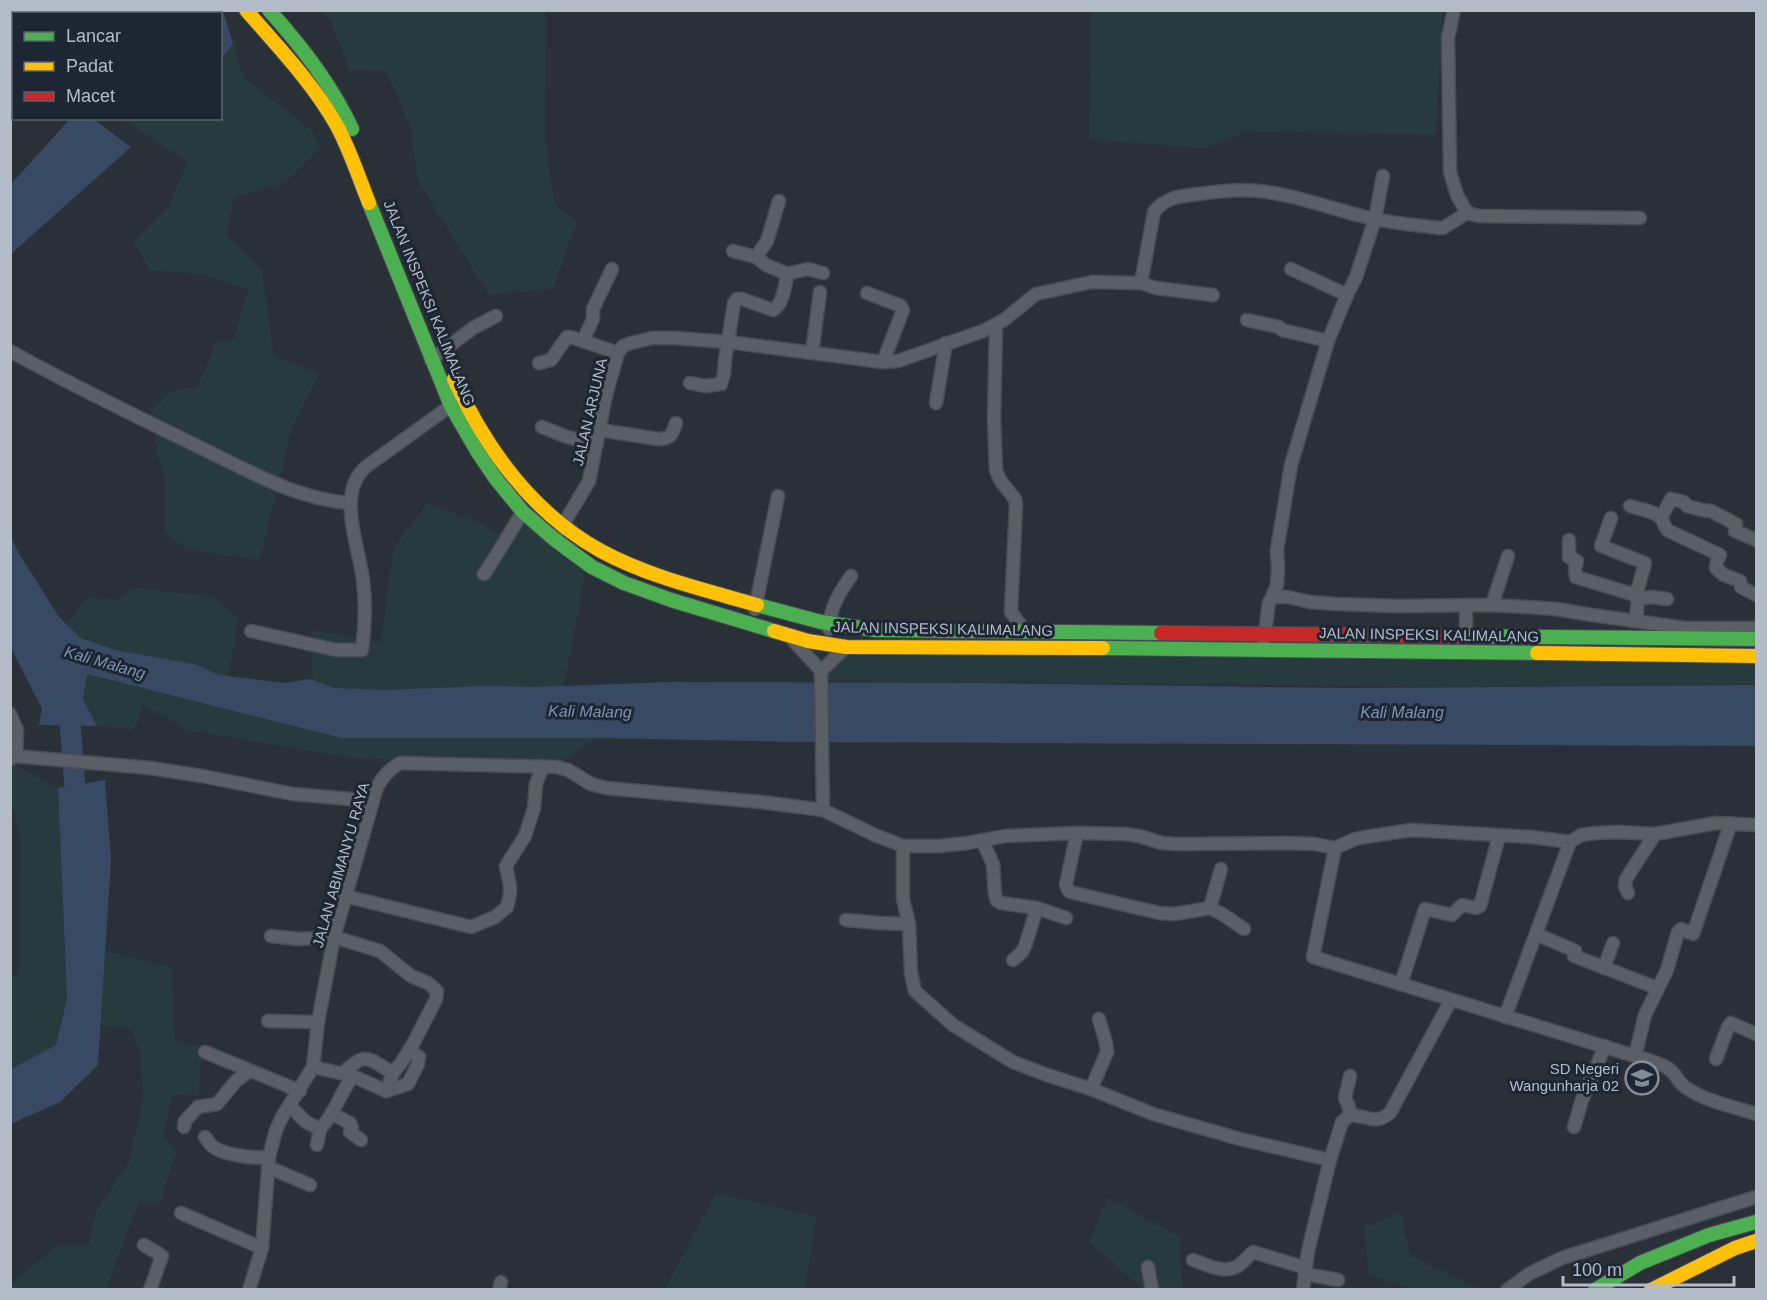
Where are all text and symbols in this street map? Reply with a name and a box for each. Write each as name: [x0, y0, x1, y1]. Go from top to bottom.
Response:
legend: [12, 12, 222, 120]
text: Lancar: [66, 26, 121, 46]
text: Padat: [66, 56, 113, 76]
text: Macet: [66, 86, 115, 106]
street label: JALAN INSPEKSI KALIMALANG: [380, 198, 479, 408]
street label: JALAN ARJUNA: [569, 356, 610, 467]
street label: JALAN INSPEKSI KALIMALANG: [833, 618, 1053, 639]
street label: JALAN INSPEKSI KALIMALANG: [1319, 624, 1539, 645]
water label: Kali Malang: [62, 643, 147, 682]
water label: Kali Malang: [548, 702, 632, 721]
water label: Kali Malang: [1360, 704, 1444, 721]
street label: JALAN ABIMANYU RAYA: [309, 780, 372, 949]
place label: SD Negeri Wangunharja 02: [1509, 1060, 1619, 1094]
school or university icon: SD Negeri Wangunharja 02: [1624, 1060, 1660, 1096]
scale bar: [1563, 1249, 1734, 1287]
text: 100 m: [1572, 1260, 1622, 1280]

